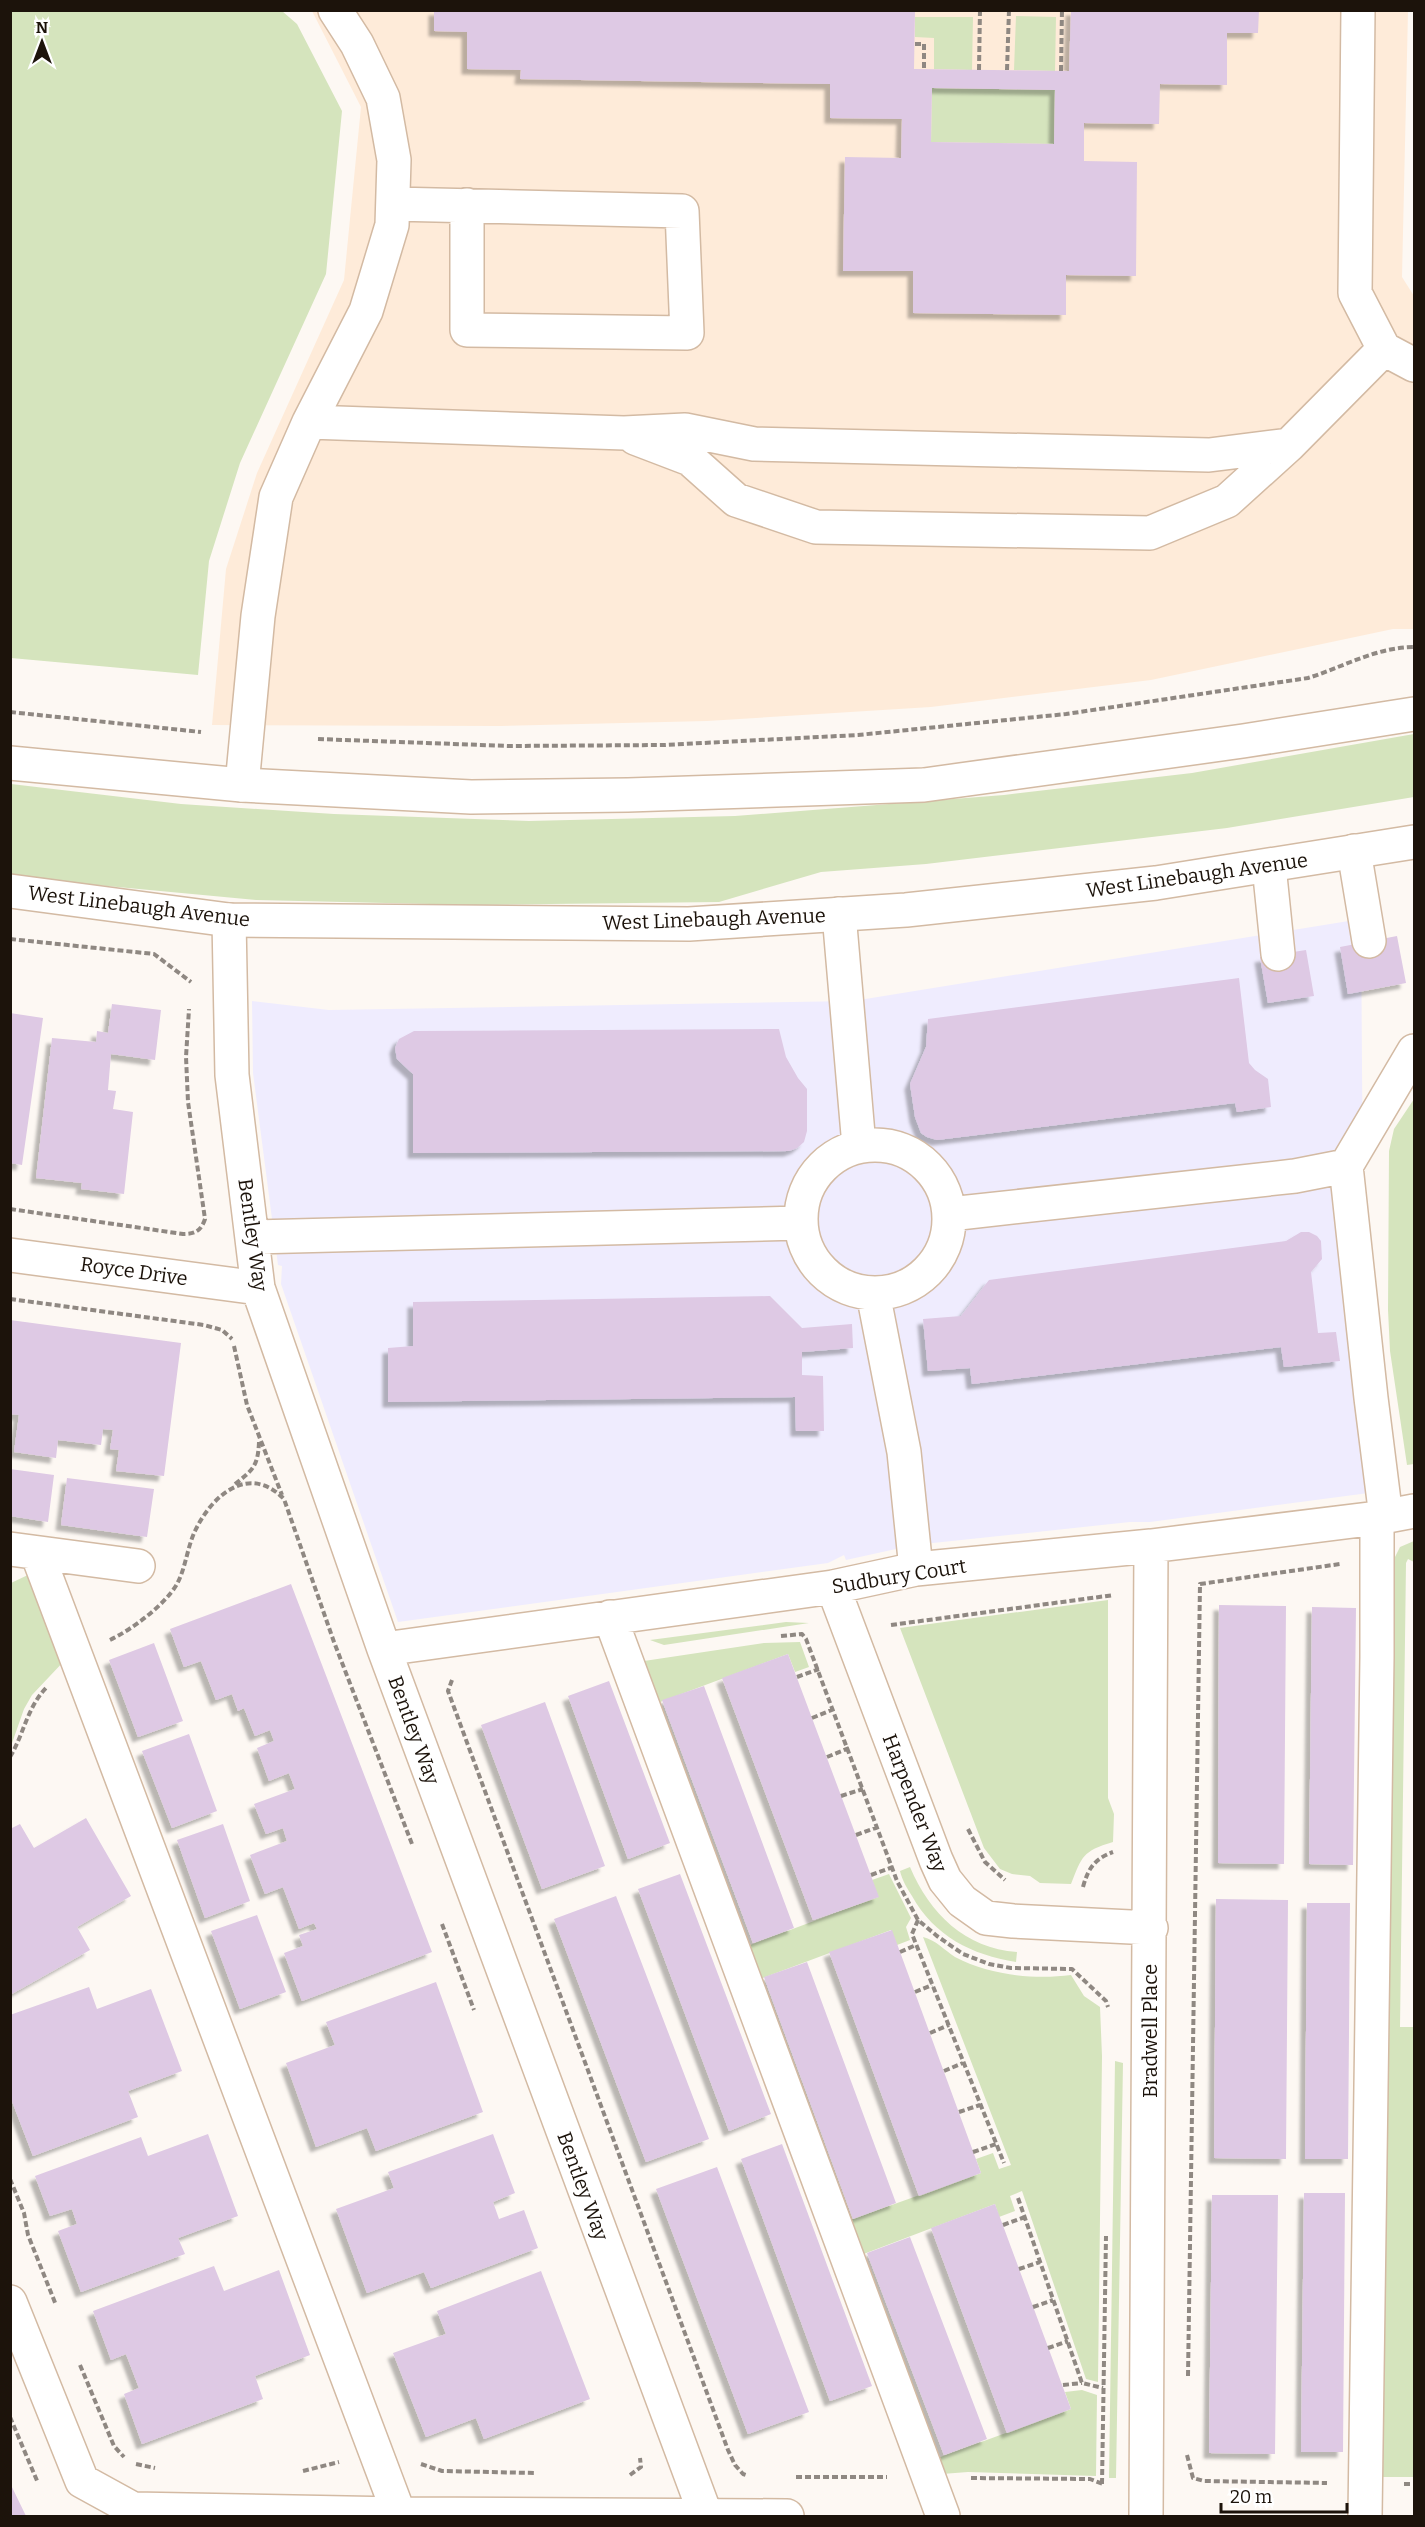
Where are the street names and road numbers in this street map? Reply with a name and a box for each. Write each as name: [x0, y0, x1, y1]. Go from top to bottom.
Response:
street label: West Linebaugh Avenue: [1085, 848, 1309, 902]
street label: West Linebaugh Avenue: [27, 880, 251, 932]
street label: West Linebaugh Avenue: [602, 903, 826, 935]
street label: Bentley Way: [233, 1177, 273, 1293]
street label: Royce Drive: [79, 1252, 189, 1290]
street label: Sudbury Court: [830, 1554, 968, 1598]
street label: Bentley Way: [383, 1672, 445, 1788]
street label: Harpender Way: [878, 1731, 953, 1876]
street label: Bradwell Place: [1138, 1964, 1162, 2098]
street label: Bentley Way: [552, 2128, 614, 2244]

